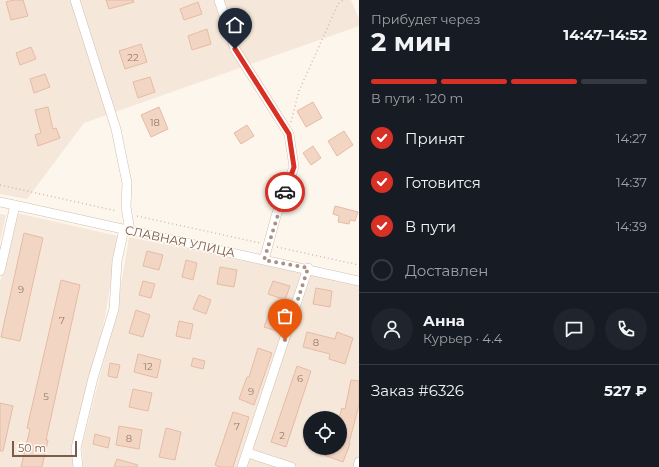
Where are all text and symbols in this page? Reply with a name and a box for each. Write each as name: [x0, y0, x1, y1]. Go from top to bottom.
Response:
pin: [218, 8, 252, 49]
text: Прибудет через: [371, 11, 480, 27]
icon: home: [224, 14, 246, 36]
text: 14:47–14:52: [563, 25, 647, 44]
text: 2 мин: [371, 26, 451, 58]
house number: 22: [127, 51, 139, 64]
text: В пути · 120 m: [371, 90, 463, 106]
house number: 18: [150, 116, 160, 129]
icon: check: [371, 127, 393, 149]
text: Принят: [405, 129, 464, 148]
text: 14:27: [616, 130, 647, 146]
icon: check: [371, 171, 393, 193]
courier: [265, 172, 305, 212]
text: Готовится: [405, 173, 481, 192]
text: 14:37: [616, 174, 647, 190]
icon: car: [274, 181, 296, 203]
icon: check: [371, 215, 393, 237]
text: В пути: [405, 217, 456, 236]
text: 14:39: [616, 218, 647, 234]
street label: СЛАВНАЯ УЛИЦА: [124, 222, 236, 260]
text: Доставлен: [405, 261, 488, 280]
house number: 9: [18, 283, 24, 296]
pin: [268, 299, 302, 340]
icon: bag: [274, 305, 296, 327]
button: person: [371, 308, 413, 350]
button: chat: [553, 308, 595, 350]
button: phone: [605, 308, 647, 350]
text: Анна: [423, 311, 465, 330]
house number: 7: [59, 314, 65, 327]
text: Курьер · 4.4: [423, 330, 502, 346]
house number: 8: [313, 336, 319, 349]
house number: 12: [143, 360, 153, 373]
house number: 6: [297, 372, 303, 385]
text: Заказ #6326: [371, 381, 464, 400]
text: 527 ₽: [604, 381, 647, 400]
house number: 9: [248, 385, 254, 398]
house number: 5: [43, 390, 49, 403]
map controls: [303, 411, 347, 455]
button: locate: [303, 411, 347, 455]
house number: 7: [234, 420, 240, 433]
house number: 2: [279, 429, 285, 442]
house number: 8: [126, 432, 132, 445]
scale bar: [12, 439, 77, 458]
text: 50 m: [18, 441, 46, 455]

